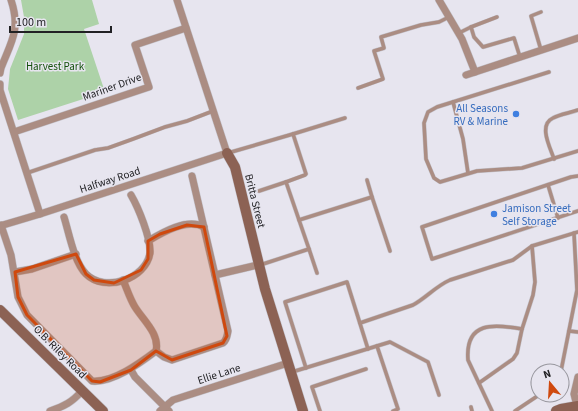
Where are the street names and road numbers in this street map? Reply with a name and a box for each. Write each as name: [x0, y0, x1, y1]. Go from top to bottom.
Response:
street label: Mariner Drive: [81, 69, 144, 105]
street label: Halfway Road: [78, 163, 142, 197]
street label: Britta Street: [241, 172, 269, 230]
street label: O.B. Riley Road: [30, 322, 90, 382]
street label: Ellie Lane: [196, 360, 243, 388]

